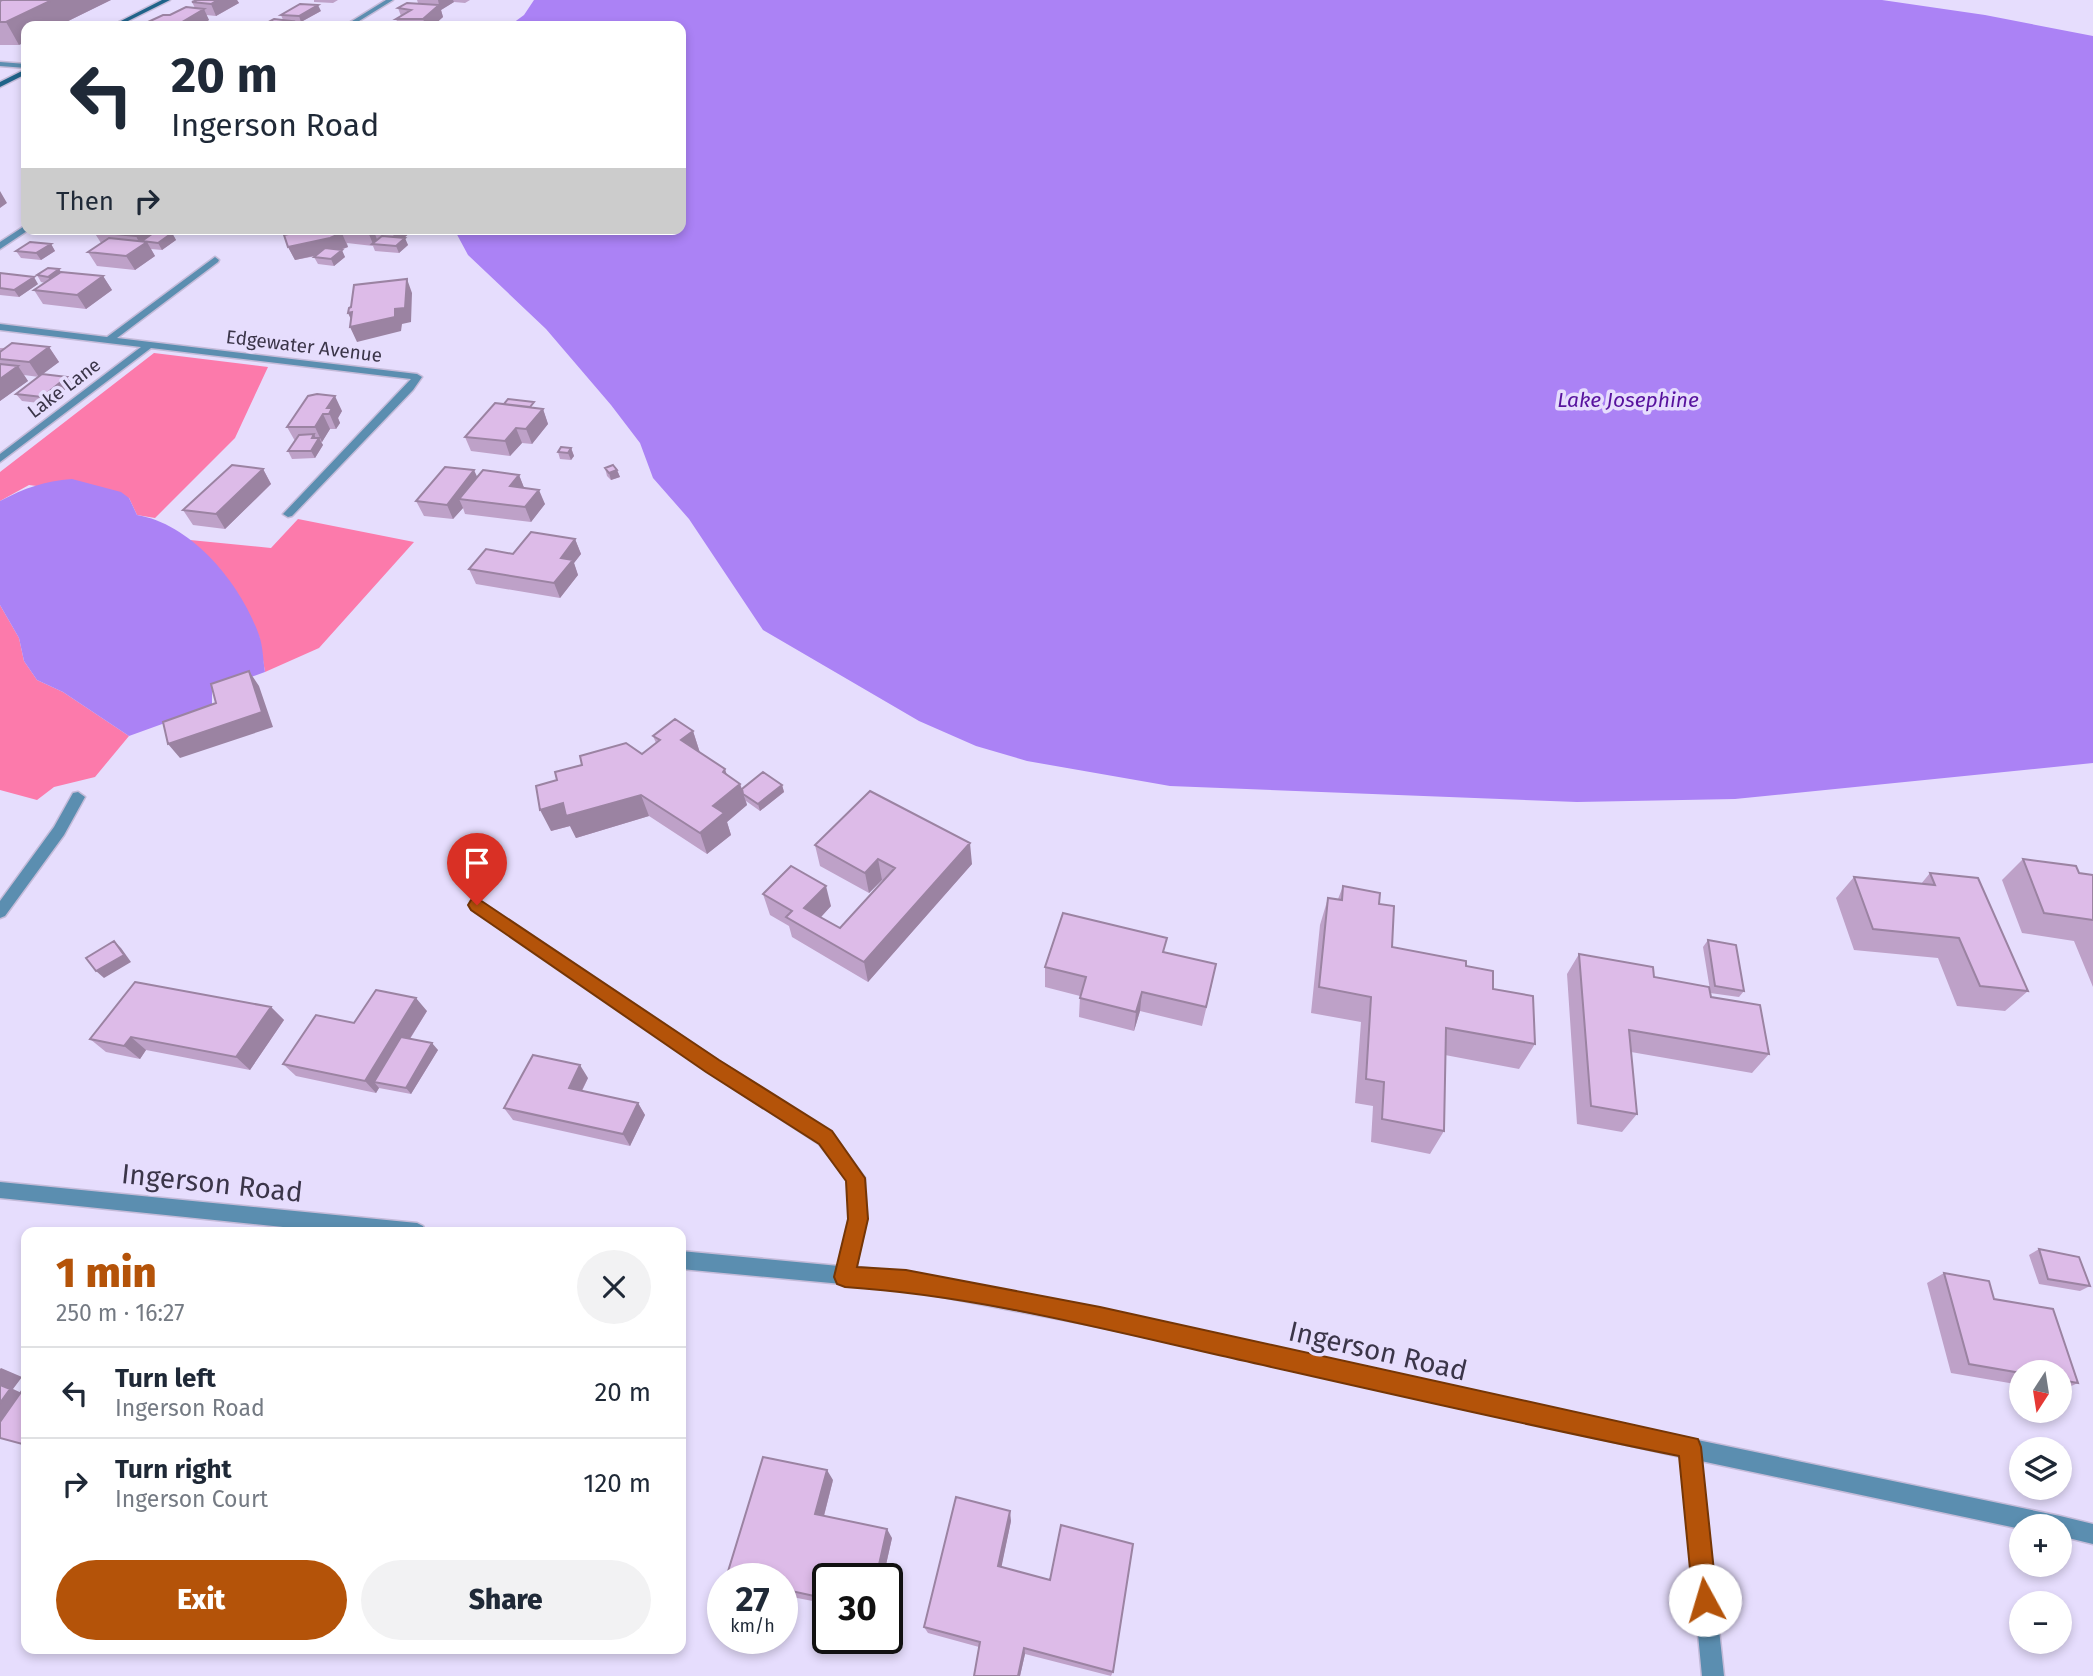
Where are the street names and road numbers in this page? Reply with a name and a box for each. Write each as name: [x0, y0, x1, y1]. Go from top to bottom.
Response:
street label: Edgewater Avenue: [225, 325, 383, 367]
street label: Lake Lane: [23, 353, 105, 423]
street label: Ingerson Road: [120, 1157, 304, 1209]
street label: Ingerson Road: [1285, 1314, 1471, 1388]

